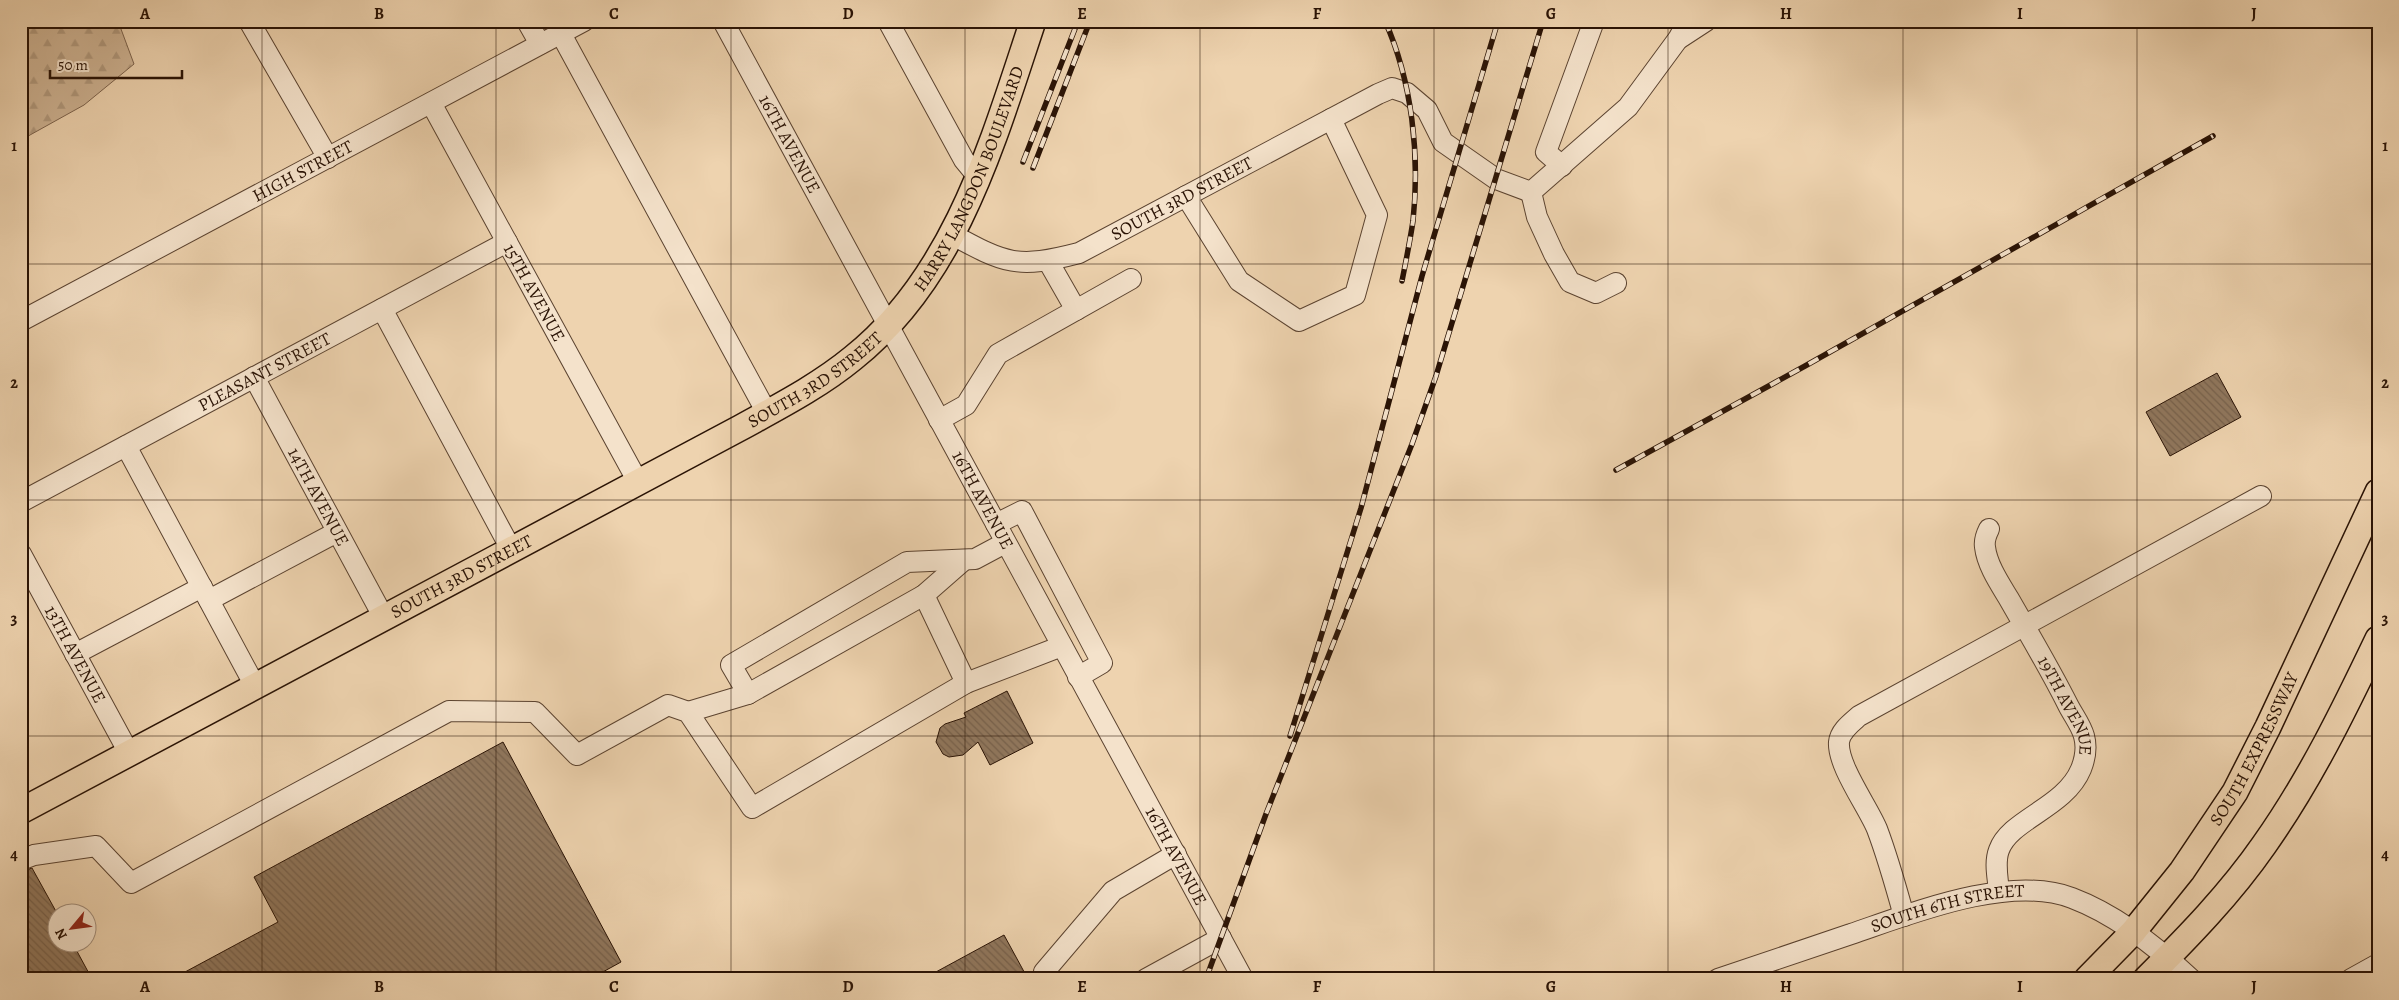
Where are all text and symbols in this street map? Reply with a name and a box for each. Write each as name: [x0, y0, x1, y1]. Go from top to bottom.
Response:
text: A: [139, 3, 151, 25]
text: B: [374, 3, 384, 25]
text: C: [609, 3, 619, 25]
text: D: [842, 3, 854, 25]
text: E: [1077, 3, 1087, 25]
text: F: [1313, 3, 1322, 25]
text: G: [1546, 3, 1556, 25]
text: H: [1780, 3, 1792, 25]
text: I: [2017, 3, 2023, 25]
text: J: [2251, 3, 2257, 25]
scale bar: [50, 48, 182, 80]
text: 50 m: [58, 55, 88, 75]
street label: HARRY LANGDON BOULEVARD: [908, 63, 1029, 296]
street label: 16TH AVENUE: [753, 91, 826, 198]
street label: HIGH STREET: [248, 134, 357, 208]
text: 1: [11, 135, 17, 157]
text: 1: [2382, 135, 2388, 157]
street label: SOUTH 3RD STREET: [1106, 151, 1257, 246]
street label: 15TH AVENUE: [498, 239, 571, 346]
street label: PLEASANT STREET: [194, 326, 335, 417]
street label: SOUTH 3RD STREET: [743, 326, 888, 433]
text: 2: [10, 372, 18, 394]
text: 2: [2381, 372, 2389, 394]
street label: 14TH AVENUE: [282, 443, 355, 550]
street label: 16TH AVENUE: [947, 446, 1019, 553]
street label: SOUTH 3RD STREET: [386, 529, 537, 624]
street label: 13TH AVENUE: [39, 601, 112, 707]
text: 3: [11, 608, 18, 630]
text: 3: [2382, 608, 2389, 630]
street label: 19TH AVENUE: [2032, 651, 2098, 756]
street label: SOUTH EXPRESSWAY: [2204, 667, 2304, 830]
street label: 16TH AVENUE: [1140, 802, 1213, 909]
text: 4: [10, 844, 18, 866]
text: 4: [2381, 844, 2389, 866]
street label: SOUTH 6TH STREET: [1867, 878, 2025, 938]
north arrow: [48, 902, 98, 952]
text: N: [50, 925, 72, 943]
text: A: [139, 976, 151, 998]
text: B: [374, 976, 384, 998]
text: C: [609, 976, 619, 998]
text: D: [842, 976, 854, 998]
text: E: [1077, 976, 1087, 998]
text: F: [1313, 976, 1322, 998]
text: G: [1546, 976, 1556, 998]
text: H: [1780, 976, 1792, 998]
text: I: [2017, 976, 2023, 998]
text: J: [2251, 976, 2257, 998]

